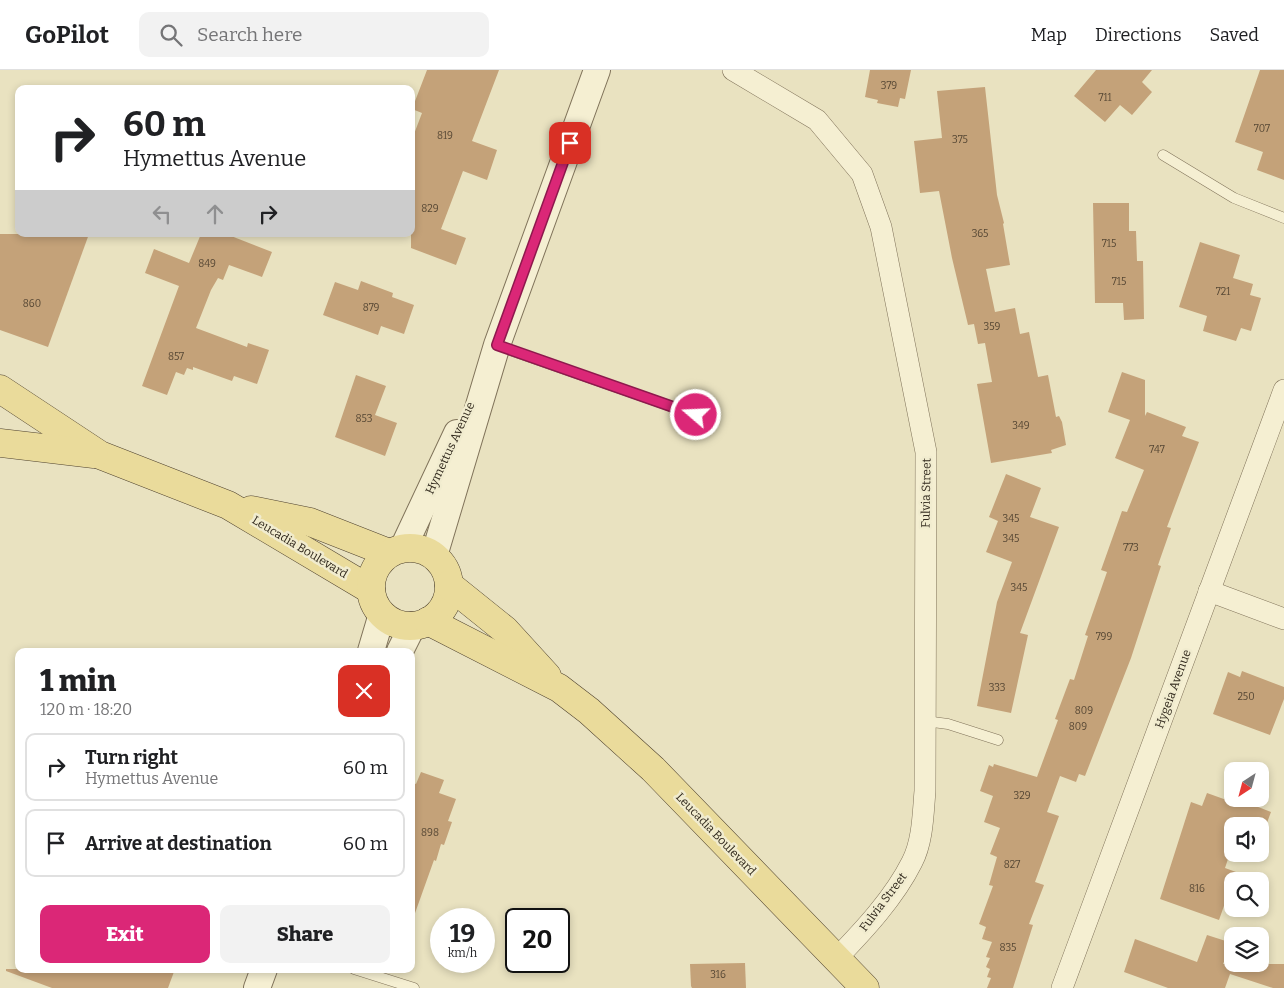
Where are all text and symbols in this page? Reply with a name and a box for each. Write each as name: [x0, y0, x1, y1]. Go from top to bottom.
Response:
search box: [139, 12, 489, 57]
text: GoPilot: [25, 21, 109, 49]
icon: search: [157, 21, 185, 49]
text: Search here: [197, 23, 303, 46]
text: Map: [1031, 24, 1067, 46]
text: Directions: [1095, 24, 1182, 46]
text: Saved: [1210, 24, 1259, 46]
house number: 379: [881, 80, 897, 92]
house number: 711: [1098, 92, 1112, 104]
text: 60 m: [123, 103, 206, 145]
icon: right: [40, 105, 105, 170]
pin: [549, 122, 591, 164]
house number: 707: [1254, 123, 1270, 135]
icon: arrive: [556, 129, 584, 157]
house number: 819: [437, 130, 453, 142]
house number: 375: [952, 134, 968, 146]
text: Hymettus Avenue: [123, 145, 306, 172]
icon: left: [148, 200, 176, 228]
icon: ahead: [201, 200, 229, 228]
icon: right: [254, 200, 282, 228]
house number: 829: [421, 203, 439, 215]
house number: 365: [972, 228, 988, 240]
house number: 715: [1102, 238, 1116, 250]
house number: 849: [198, 258, 216, 270]
house number: 715: [1112, 276, 1126, 288]
house number: 721: [1216, 286, 1230, 298]
house number: 860: [23, 298, 41, 310]
house number: 879: [363, 302, 379, 314]
house number: 359: [984, 321, 1001, 333]
house number: 857: [168, 351, 184, 363]
position arrow: [669, 388, 721, 440]
street label: Hymettus Avenue: [423, 400, 477, 496]
house number: 853: [356, 413, 373, 425]
house number: 349: [1012, 420, 1030, 432]
house number: 747: [1149, 444, 1165, 456]
street label: Fulvia Street: [918, 457, 934, 528]
street label: Leucadia Boulevard: [250, 513, 350, 581]
house number: 345: [1003, 513, 1019, 525]
house number: 345: [1003, 533, 1019, 545]
house number: 773: [1123, 542, 1139, 554]
house number: 345: [1011, 582, 1027, 594]
house number: 799: [1096, 631, 1112, 643]
street label: Hygeia Avenue: [1152, 648, 1194, 730]
text: 1 min: [40, 663, 116, 699]
button: close: [338, 665, 390, 717]
house number: 333: [989, 682, 1006, 694]
house number: 250: [1237, 691, 1255, 703]
text: 120 m · 18:20: [40, 700, 132, 719]
house number: 809: [1075, 705, 1093, 717]
house number: 809: [1069, 721, 1087, 733]
text: Turn right: [85, 746, 178, 769]
icon: right: [42, 753, 70, 781]
text: 60 m: [343, 756, 388, 779]
north arrow: [1224, 762, 1269, 808]
map controls: [1224, 762, 1269, 972]
text: Hymettus Avenue: [85, 769, 218, 788]
street label: Leucadia Boulevard: [673, 790, 759, 878]
house number: 329: [1014, 790, 1031, 802]
button: sound: [1224, 817, 1269, 862]
house number: 898: [421, 827, 439, 839]
icon: arrive: [42, 829, 70, 857]
text: Arrive at destination: [85, 832, 272, 855]
text: 60 m: [343, 832, 388, 855]
house number: 827: [1004, 859, 1020, 871]
street label: Fulvia Street: [856, 869, 910, 934]
button: search: [1224, 872, 1269, 917]
house number: 816: [1189, 883, 1205, 895]
button: Exit: [40, 905, 210, 963]
button: Share: [220, 905, 390, 963]
speed limit sign: 20: [505, 908, 570, 973]
text: 19: [450, 919, 475, 949]
button: layers: [1224, 927, 1269, 972]
house number: 835: [1000, 942, 1016, 954]
text: km/h: [448, 946, 477, 960]
house number: 316: [710, 969, 726, 981]

